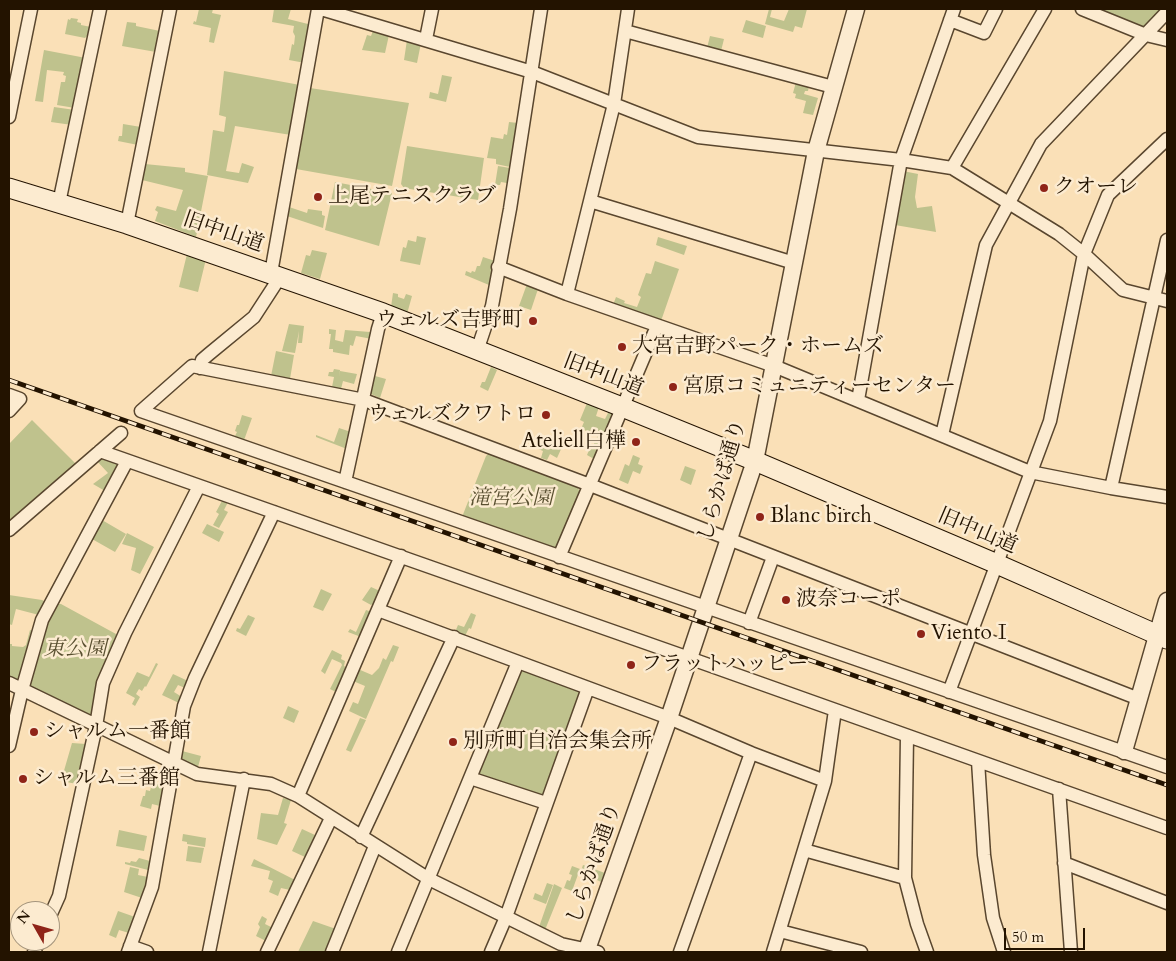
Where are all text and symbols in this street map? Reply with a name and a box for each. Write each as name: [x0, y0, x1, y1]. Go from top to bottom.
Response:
place label: クオーレ: [1054, 175, 1138, 201]
marker: クオーレ: [1038, 182, 1050, 194]
place label: 上尾テニスクラブ: [328, 184, 496, 210]
marker: 上尾テニスクラブ: [312, 191, 324, 203]
street label: 旧中山道: [179, 207, 267, 259]
place label: ウェルズ吉野町: [376, 308, 523, 334]
marker: ウェルズ吉野町: [527, 315, 539, 327]
place label: 大宮吉野パーク・ホームズ: [632, 334, 884, 360]
marker: 大宮吉野パーク・ホームズ: [616, 341, 628, 353]
street label: 旧中山道: [559, 349, 647, 403]
place label: 宮原コミュニティーセンター: [683, 374, 956, 400]
marker: 宮原コミュニティーセンター: [667, 381, 679, 393]
place label: ウェルズクワトロ: [368, 402, 536, 428]
marker: ウェルズクワトロ: [540, 409, 552, 421]
street label: しらかば通り: [694, 417, 752, 545]
place label: Ateliell白樺: [521, 429, 626, 455]
marker: Ateliell白樺: [630, 436, 642, 448]
park label: 滝宮公園: [469, 486, 553, 512]
place label: Blanc birch: [770, 504, 872, 530]
street label: 旧中山道: [933, 504, 1021, 560]
marker: Blanc birch: [754, 511, 766, 523]
place label: 波奈コーポ: [796, 587, 901, 613]
marker: 波奈コーポ: [780, 594, 792, 606]
place label: VientoⅠ: [931, 621, 1013, 647]
marker: VientoⅠ: [915, 628, 927, 640]
park label: 東公園: [44, 637, 106, 663]
place label: フラットハッピー: [641, 652, 808, 678]
marker: フラットハッピー: [625, 659, 637, 671]
place label: シャルム一番館: [44, 719, 191, 745]
marker: シャルム一番館: [28, 726, 40, 738]
place label: 別所町自治会集会所: [463, 729, 652, 755]
marker: 別所町自治会集会所: [447, 736, 459, 748]
place label: シャルム三番館: [33, 766, 180, 792]
marker: シャルム三番館: [17, 773, 29, 785]
street label: しらかば通り: [563, 800, 627, 928]
north arrow: [10, 901, 60, 951]
text: N: [12, 906, 35, 928]
scale bar: [1006, 918, 1087, 950]
text: 50 m: [1012, 927, 1044, 947]

